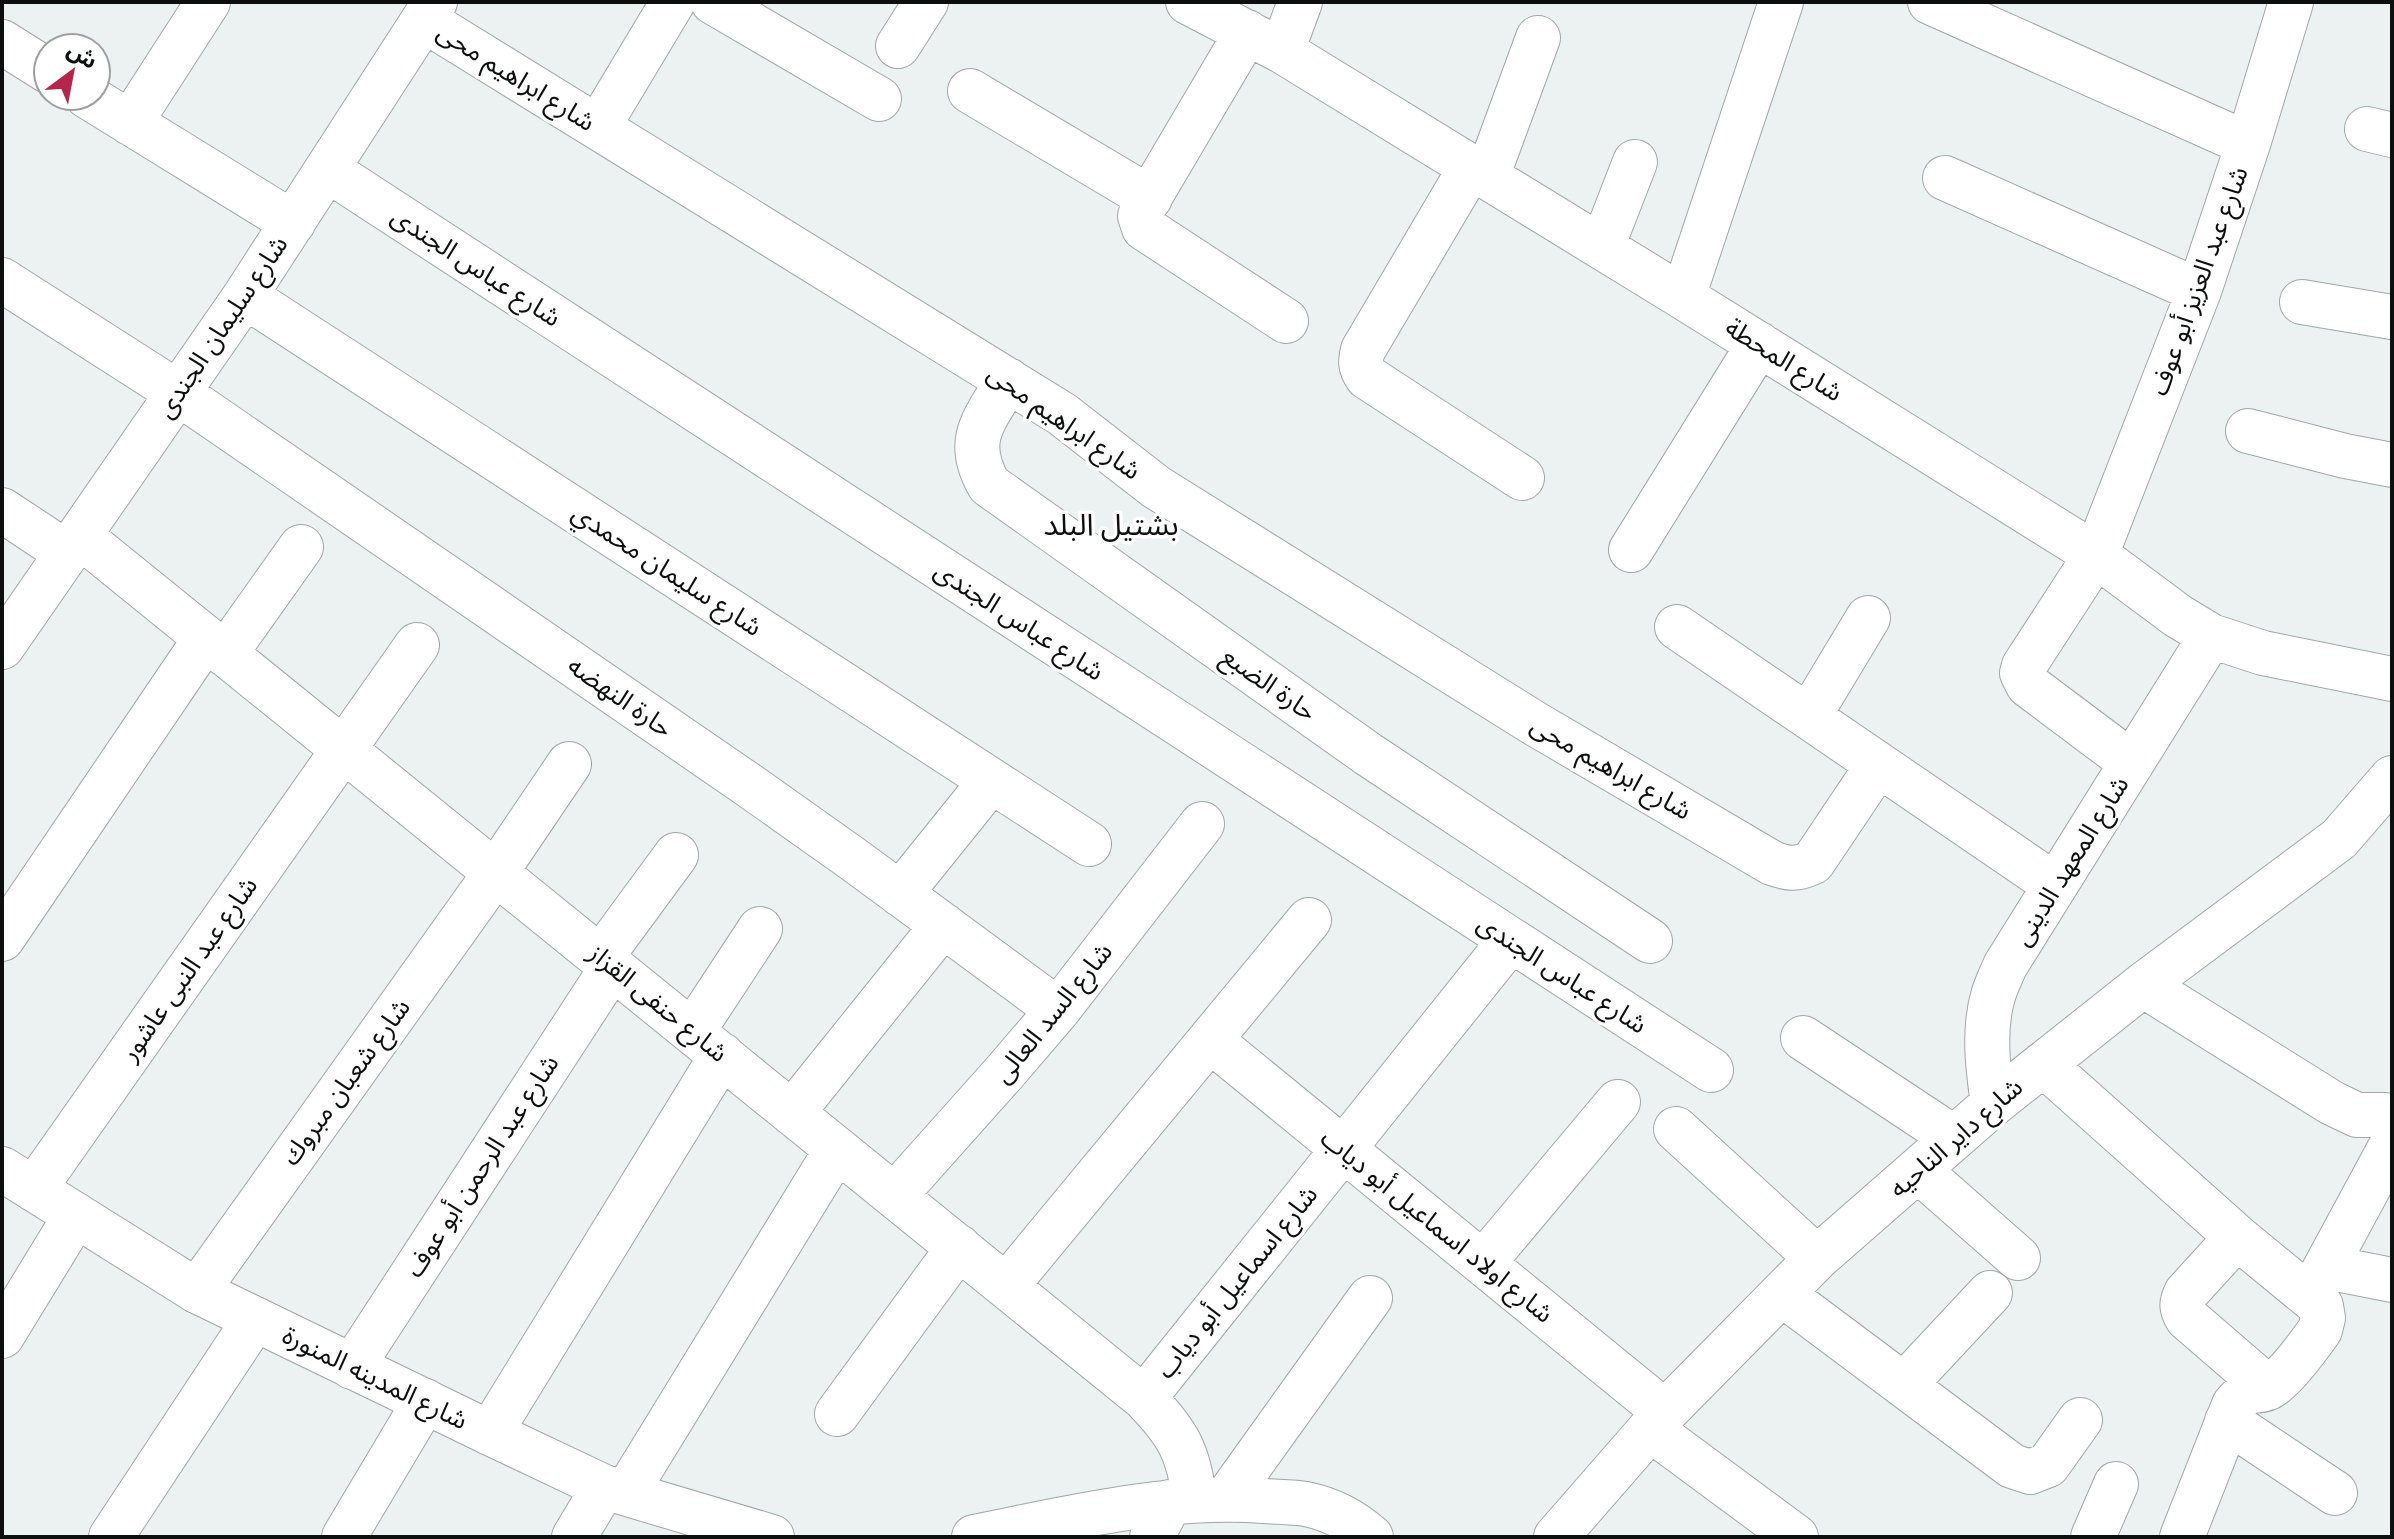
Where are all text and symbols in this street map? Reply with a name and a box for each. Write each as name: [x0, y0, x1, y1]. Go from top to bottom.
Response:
street label: شارع ابراهيم محى: [429, 16, 601, 141]
north arrow: [32, 32, 112, 112]
text: ش: [62, 36, 102, 75]
street label: شارع عبد العزيز أبو عوف: [2142, 162, 2258, 401]
street label: شارع عباس الجندى: [384, 201, 567, 336]
street label: شارع سليمان الجندى: [150, 230, 297, 426]
street label: شارع المحطة: [1718, 312, 1848, 411]
street label: شارع ابراهيم محى: [979, 358, 1147, 490]
street label: شارع سليمان محمدي: [564, 497, 768, 646]
district label: بشتيل البلد: [1043, 507, 1179, 543]
street label: شارع عباس الجندى: [927, 555, 1110, 690]
street label: حارة الضبع: [1213, 640, 1322, 731]
street label: حارة النهضه: [562, 650, 678, 744]
street label: شارع ابراهيم محى: [1523, 709, 1697, 830]
street label: شارع المعهد الدينى: [2006, 771, 2138, 953]
street label: شارع عبد النبى عاشور: [113, 871, 267, 1070]
street label: شارع عباس الجندى: [1470, 908, 1653, 1043]
street label: شارع حنفى القزاز: [579, 937, 734, 1071]
street label: شارع السد العالى: [987, 937, 1121, 1091]
street label: شارع شعبان مبروك: [275, 993, 419, 1173]
street label: شارع عبد الرحمن أبو عوف: [397, 1048, 568, 1285]
street label: شارع داير الناحيه: [1883, 1072, 2031, 1207]
street label: شارع اولاد اسماعيل أبو دياب: [1313, 1122, 1560, 1332]
street label: شارع اسماعيل أبو دياب: [1149, 1179, 1327, 1386]
street label: شارع المدينه المنورة: [276, 1320, 473, 1439]

